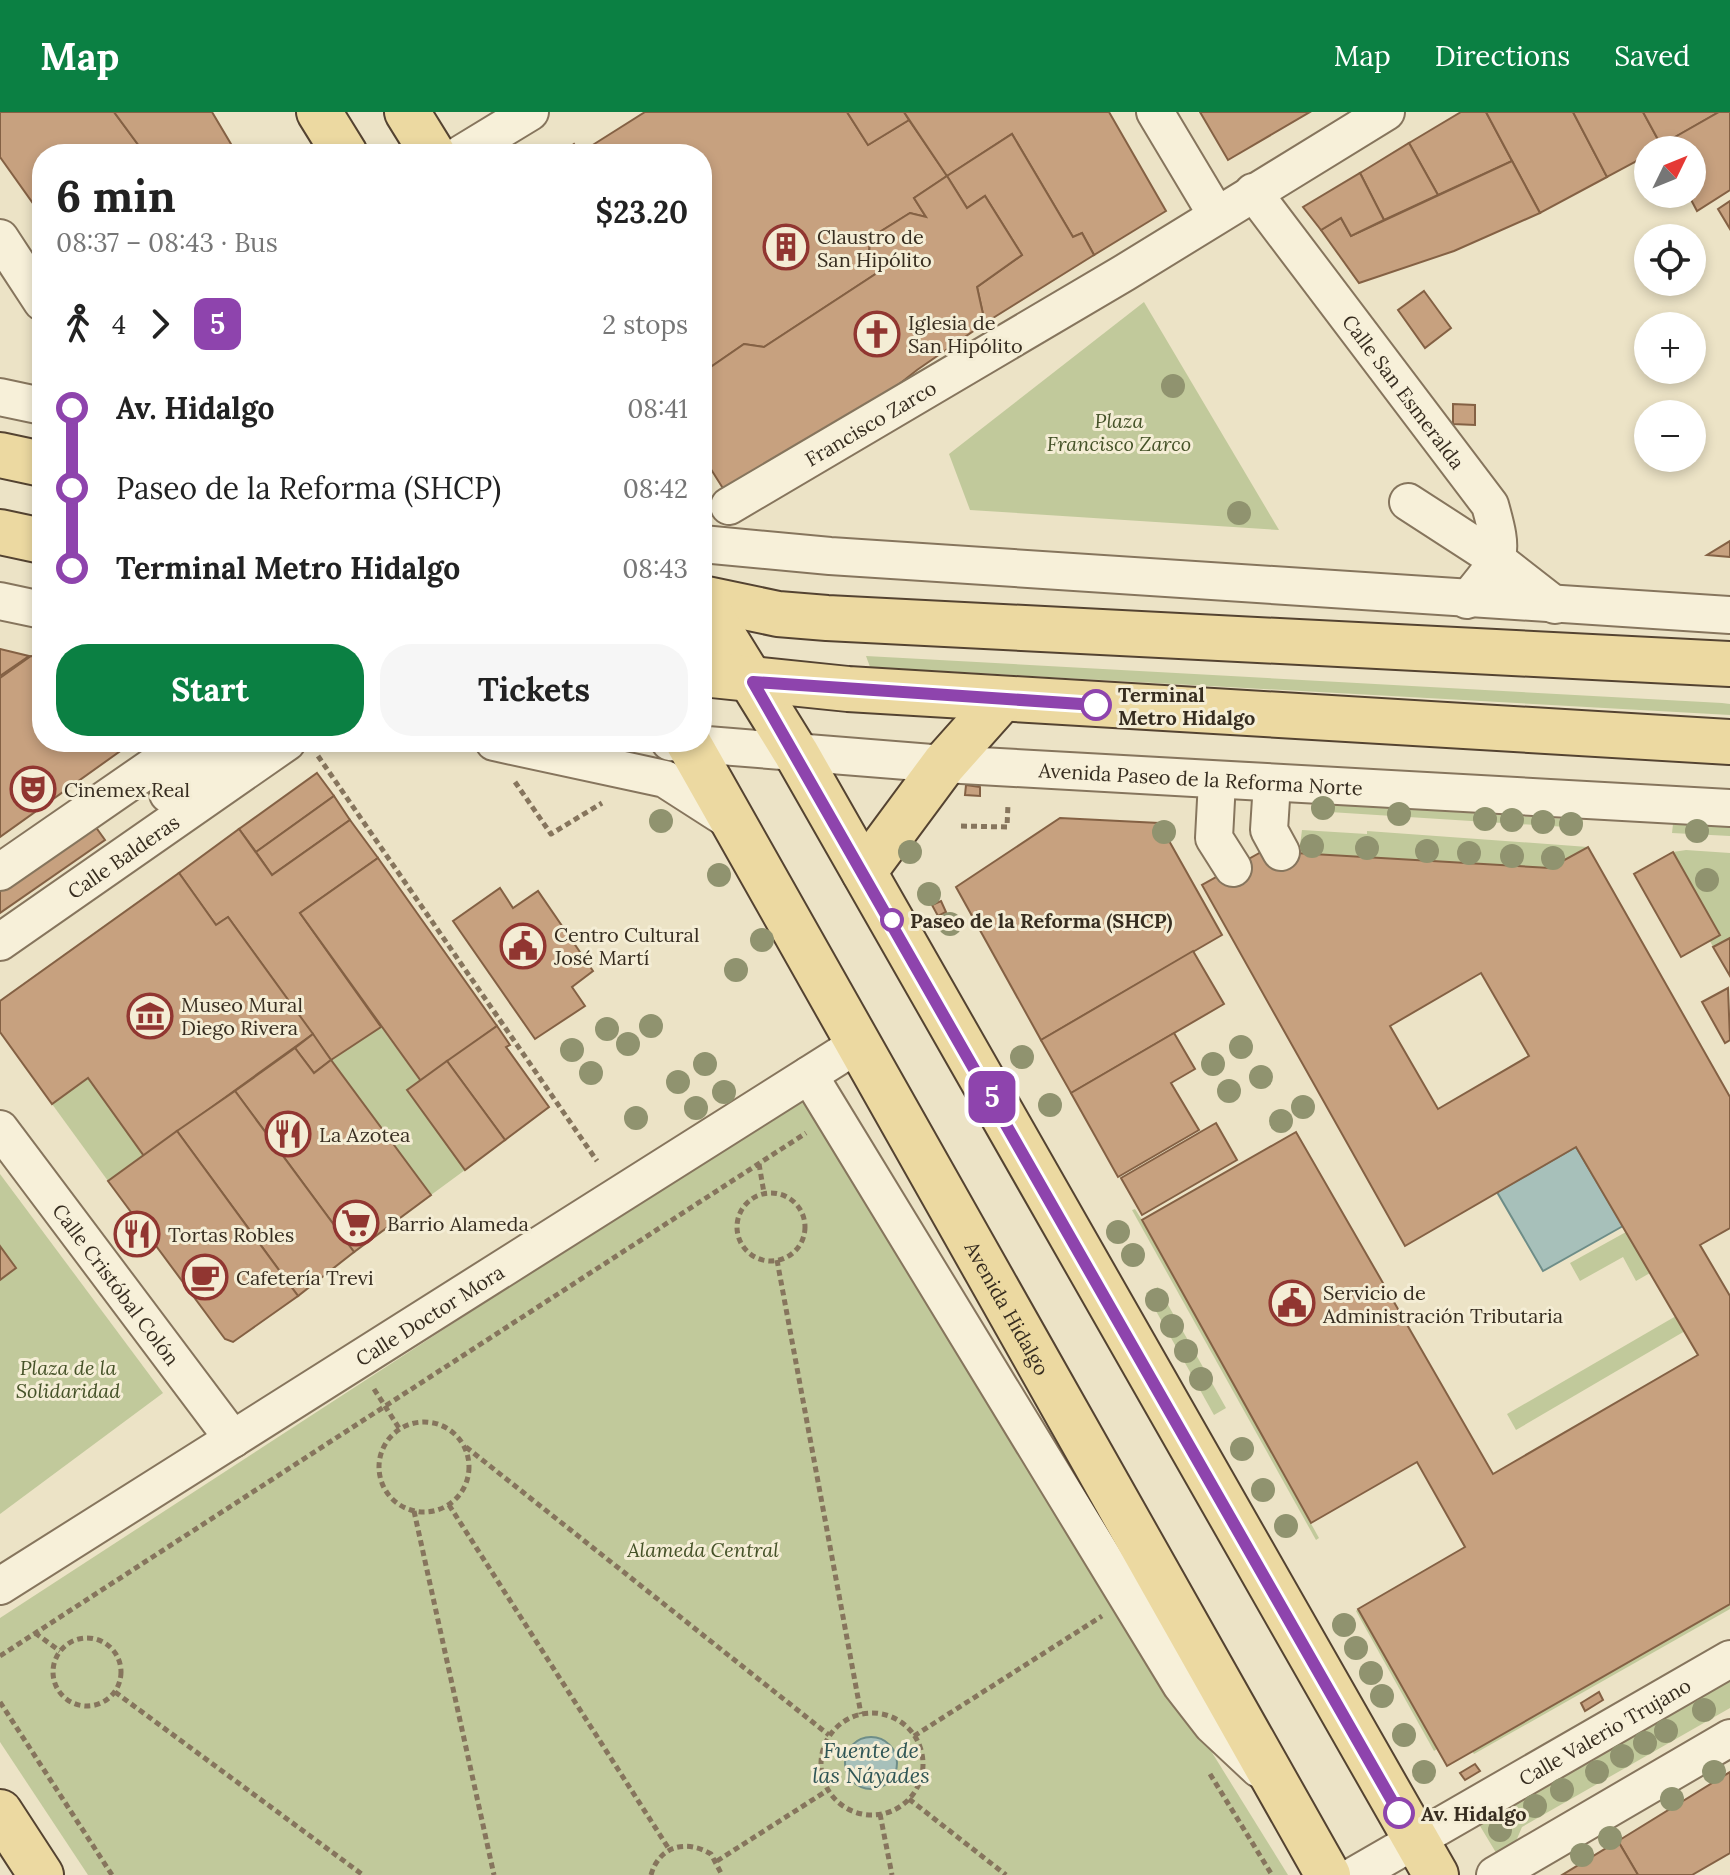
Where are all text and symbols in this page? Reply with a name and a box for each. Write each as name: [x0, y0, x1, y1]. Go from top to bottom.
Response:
text: Map: [40, 32, 119, 80]
text: Map: [1334, 38, 1391, 74]
text: Directions: [1435, 38, 1570, 74]
text: Saved: [1614, 38, 1690, 74]
north arrow: [1634, 136, 1706, 208]
map controls: [1634, 136, 1706, 472]
text: 6 min: [56, 168, 176, 224]
text: $23.20: [596, 193, 688, 231]
building icon: Claustro de San Hipólito: [762, 223, 810, 271]
place label: Claustro de San Hipólito: [817, 224, 932, 272]
button: locate: [1634, 224, 1706, 296]
text: 08:37 – 08:43 · Bus: [56, 226, 278, 259]
icon: walk: [56, 302, 100, 346]
icon: forward: [138, 302, 182, 346]
text: 5: [210, 306, 225, 342]
text: 4: [112, 308, 126, 341]
text: 2 stops: [602, 308, 688, 341]
street label: Calle San Esmeralda: [1337, 309, 1470, 474]
church icon: Iglesia de San Hipólito: [853, 310, 901, 358]
place label: Iglesia de San Hipólito: [908, 310, 1023, 358]
button: +: [1634, 312, 1706, 384]
street label: Francisco Zarco: [800, 374, 940, 471]
text: Av. Hidalgo: [116, 389, 274, 427]
text: 08:41: [627, 392, 688, 425]
button: −: [1634, 400, 1706, 472]
park label: Plaza Francisco Zarco: [1047, 408, 1191, 456]
text: Paseo de la Reforma (SHCP): [116, 469, 501, 507]
text: 08:42: [623, 472, 688, 505]
text: Terminal Metro Hidalgo: [116, 549, 460, 587]
text: 08:43: [622, 552, 688, 585]
button: Start: [56, 644, 364, 736]
button: Tickets: [380, 644, 688, 736]
place label: Terminal Metro Hidalgo: [1118, 682, 1255, 730]
marker: Terminal Metro Hidalgo: [1081, 690, 1111, 720]
street label: Avenida Paseo de la Reforma Norte: [1037, 757, 1364, 800]
theatre icon: Cinemex Real: [9, 765, 57, 813]
place label: Cinemex Real: [64, 777, 190, 802]
street label: Calle Balderas: [62, 809, 184, 904]
place label: Paseo de la Reforma (SHCP): [910, 908, 1172, 934]
marker: Paseo de la Reforma (SHCP): [881, 909, 903, 931]
public building icon: Centro Cultural José Martí: [499, 922, 547, 970]
place label: Centro Cultural José Martí: [553, 922, 699, 970]
museum icon: Museo Mural Diego Rivera: [126, 992, 174, 1040]
place label: Museo Mural Diego Rivera: [181, 992, 303, 1040]
line badge: 5: [966, 1071, 1018, 1123]
text: 5: [984, 1079, 1000, 1115]
restaurant icon: La Azotea: [264, 1110, 312, 1158]
place label: La Azotea: [319, 1122, 410, 1147]
street label: Calle Cristóbal Colón: [48, 1198, 185, 1370]
supermarket icon: Barrio Alameda: [332, 1199, 380, 1247]
restaurant icon: Tortas Robles: [113, 1210, 161, 1258]
place label: Barrio Alameda: [387, 1211, 529, 1236]
place label: Tortas Robles: [168, 1222, 294, 1247]
street label: Avenida Hidalgo: [959, 1236, 1055, 1379]
cafe icon: Cafetería Trevi: [181, 1253, 229, 1301]
street label: Calle Doctor Mora: [351, 1259, 508, 1371]
place label: Cafetería Trevi: [236, 1265, 374, 1290]
public building icon: Servicio de Administración Tributaria: [1268, 1279, 1316, 1327]
place label: Servicio de Administración Tributaria: [1322, 1280, 1563, 1328]
park label: Plaza de la Solidaridad: [16, 1355, 121, 1403]
park label: Alameda Central: [626, 1537, 779, 1562]
street label: Calle Valerio Trujano: [1514, 1672, 1695, 1791]
water label: Fuente de las Náyades: [812, 1736, 930, 1789]
marker: Av. Hidalgo: [1384, 1798, 1414, 1828]
place label: Av. Hidalgo: [1421, 1801, 1527, 1826]

